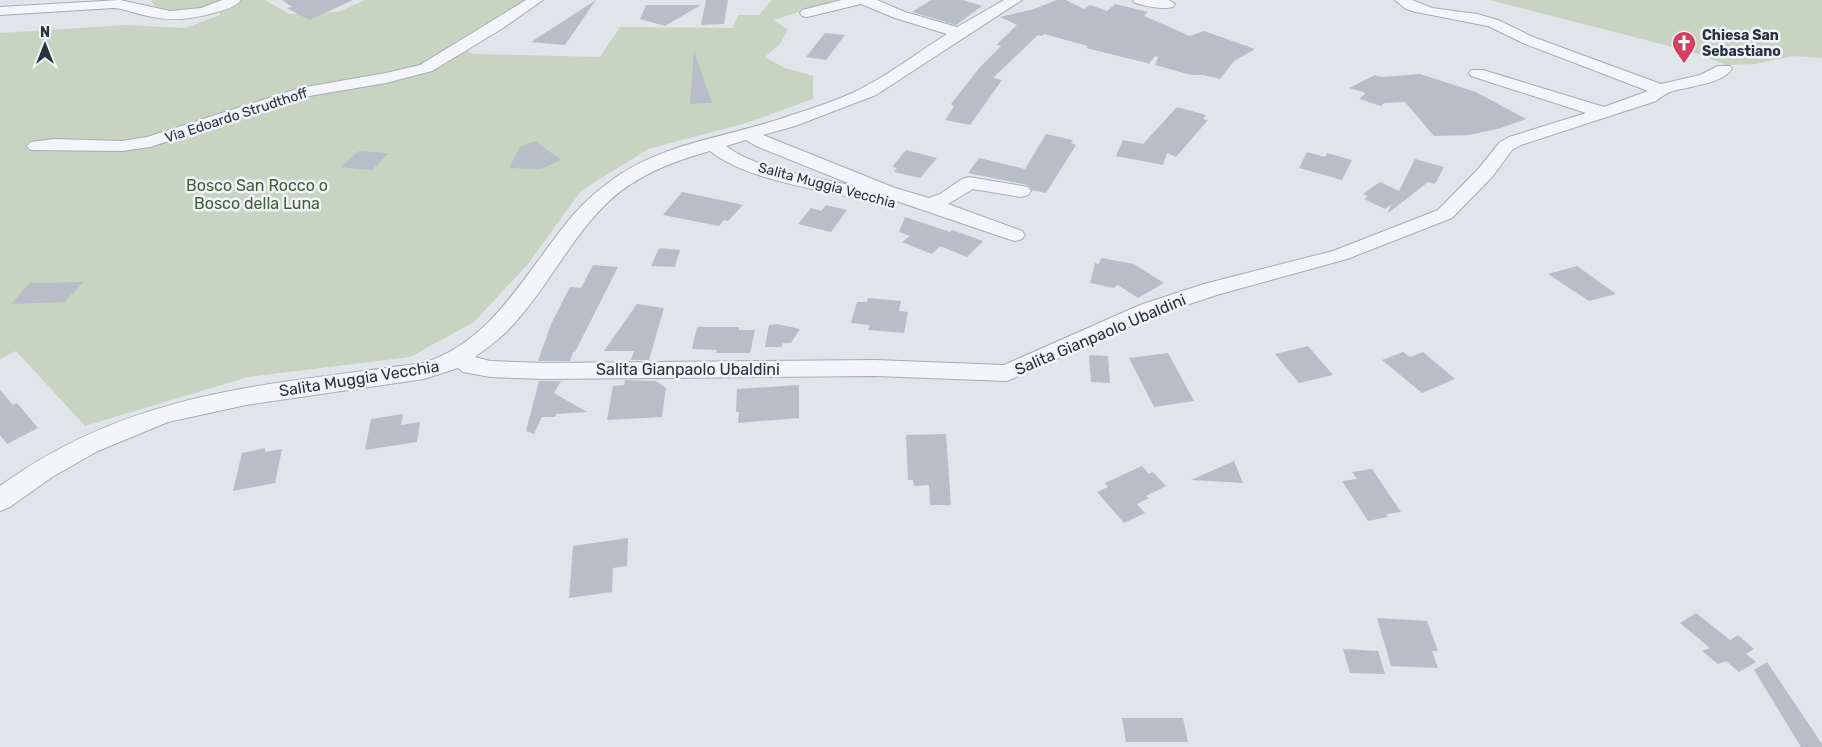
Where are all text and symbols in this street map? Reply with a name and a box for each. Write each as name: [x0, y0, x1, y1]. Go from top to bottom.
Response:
north arrow: [20, 20, 70, 70]
text: N: [40, 24, 50, 41]
place label: Chiesa San Sebastiano: [1702, 27, 1781, 60]
church icon: Chiesa San Sebastiano: [1671, 30, 1697, 64]
street label: Via Edoardo Strudthoff: [163, 84, 310, 147]
street label: Salita Muggia Vecchia: [756, 159, 897, 212]
park label: Bosco San Rocco o Bosco della Luna: [186, 176, 328, 213]
street label: Salita Gianpaolo Ubaldini: [1012, 290, 1189, 379]
street label: Salita Muggia Vecchia: [278, 356, 441, 401]
street label: Salita Gianpaolo Ubaldini: [596, 360, 780, 379]

